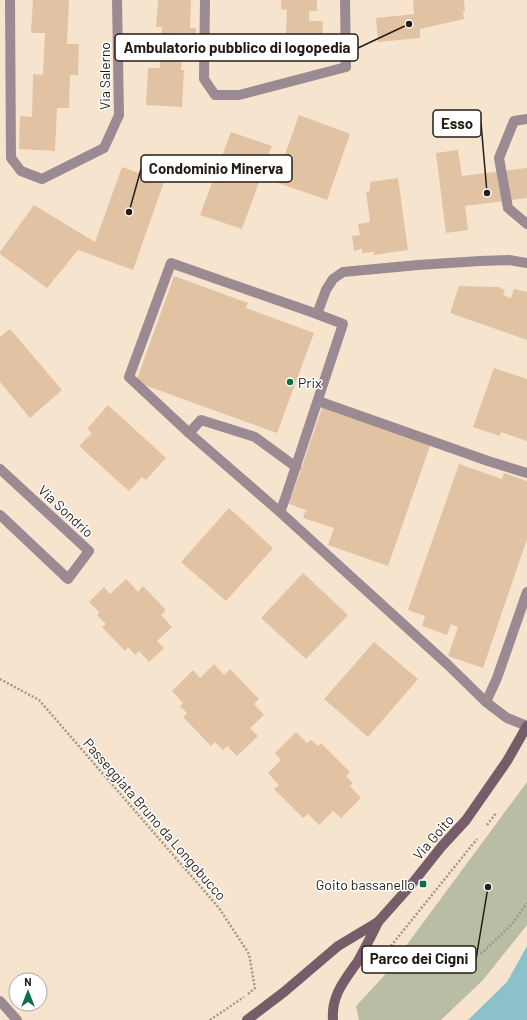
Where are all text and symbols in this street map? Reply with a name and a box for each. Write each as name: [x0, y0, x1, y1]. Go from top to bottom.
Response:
callout: Ambulatorio pubblico di logopedia: [115, 34, 358, 61]
text: Ambulatorio pubblico di logopedia: [124, 38, 351, 56]
street label: Via Salerno: [96, 42, 113, 110]
callout: Esso: [433, 110, 481, 137]
text: Esso: [441, 114, 473, 132]
callout: Condominio Minerva: [141, 155, 292, 182]
text: Condominio Minerva: [149, 159, 283, 177]
place label: Prix: [298, 374, 322, 391]
marker: Prix: [285, 377, 295, 387]
street label: Via Sondrio: [35, 481, 97, 541]
street label: Passeggiata Bruno da Longobucco: [80, 734, 230, 904]
street label: Via Goito: [409, 811, 457, 863]
place label: Goito bassanello: [316, 876, 415, 893]
marker: Goito bassanello: [418, 879, 428, 889]
callout: Parco dei Cigni: [362, 946, 476, 973]
text: Parco dei Cigni: [370, 949, 468, 967]
north arrow: [8, 972, 48, 1012]
text: N: [24, 975, 32, 988]

